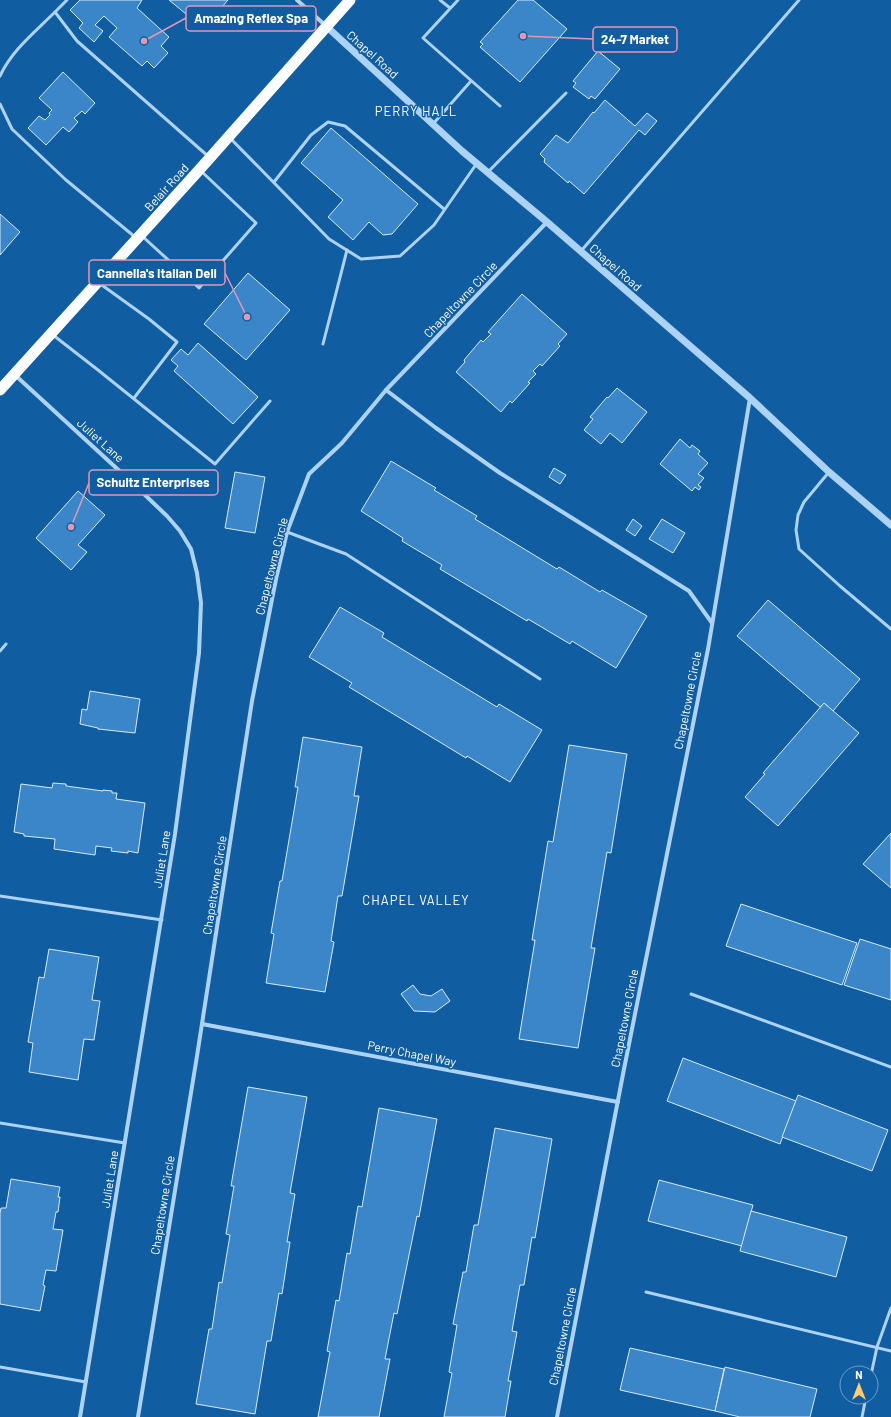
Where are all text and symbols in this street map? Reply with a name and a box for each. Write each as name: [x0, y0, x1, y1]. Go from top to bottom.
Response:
callout: Amazing Reflex Spa: [186, 6, 316, 31]
text: Amazing Reflex Spa: [194, 10, 308, 26]
street label: Chapel Road: [344, 27, 402, 81]
callout: 24-7 Market: [593, 27, 677, 52]
text: 24-7 Market: [601, 31, 669, 47]
district label: PERRY HALL: [375, 103, 457, 119]
street label: Belair Road: [141, 160, 191, 214]
street label: Chapel Road: [587, 241, 645, 293]
street label: Chapeltowne Circle: [420, 258, 500, 340]
callout: Cannella's Italian Deli: [89, 260, 225, 285]
text: Cannella's Italian Deli: [97, 265, 217, 281]
street label: Juliet Lane: [75, 415, 127, 465]
callout: Schultz Enterprises: [89, 470, 218, 495]
text: Schultz Enterprises: [97, 474, 210, 490]
street label: Chapeltowne Circle: [252, 516, 290, 616]
street label: Chapeltowne Circle: [671, 650, 703, 750]
street label: Juliet Lane: [150, 829, 172, 889]
street label: Chapeltowne Circle: [199, 835, 229, 935]
district label: CHAPEL VALLEY: [362, 892, 470, 908]
street label: Chapeltowne Circle: [608, 968, 640, 1068]
street label: Perry Chapel Way: [367, 1038, 458, 1069]
street label: Juliet Lane: [98, 1149, 120, 1209]
street label: Chapeltowne Circle: [147, 1155, 177, 1255]
street label: Chapeltowne Circle: [546, 1286, 578, 1386]
north arrow: [839, 1365, 879, 1405]
text: N: [855, 1368, 863, 1381]

